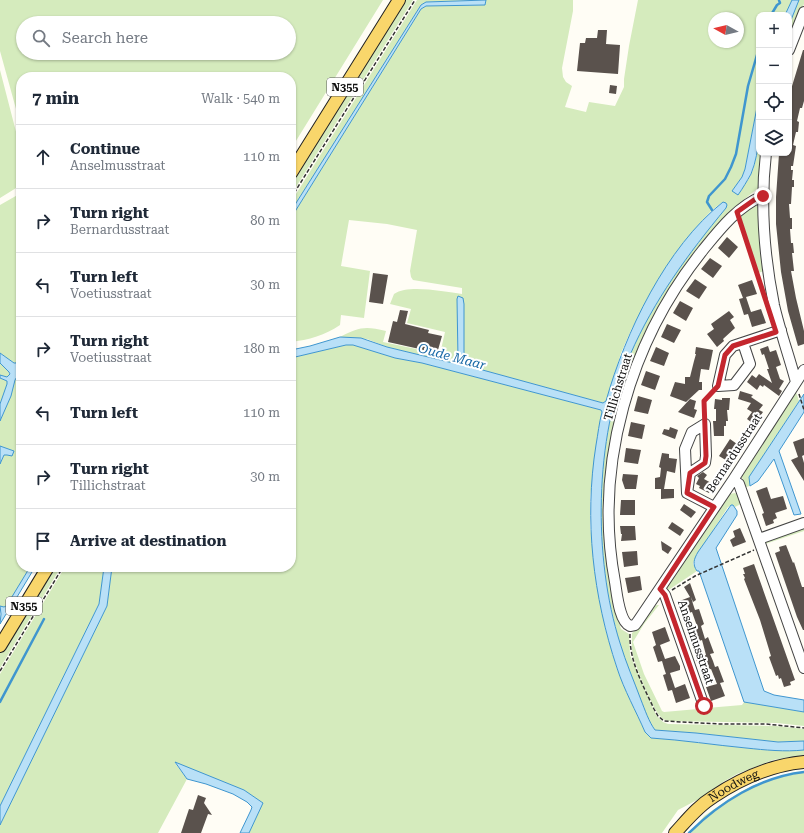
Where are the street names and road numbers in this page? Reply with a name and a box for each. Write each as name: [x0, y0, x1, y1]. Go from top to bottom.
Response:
road number: N355: [327, 78, 363, 96]
street label: Tillichstraat: [601, 351, 635, 422]
street label: Bernardusstraat: [703, 410, 765, 495]
road number: N355: [6, 597, 42, 615]
street label: Anselmusstraat: [675, 598, 717, 686]
street label: Noodweg: [706, 767, 761, 805]

